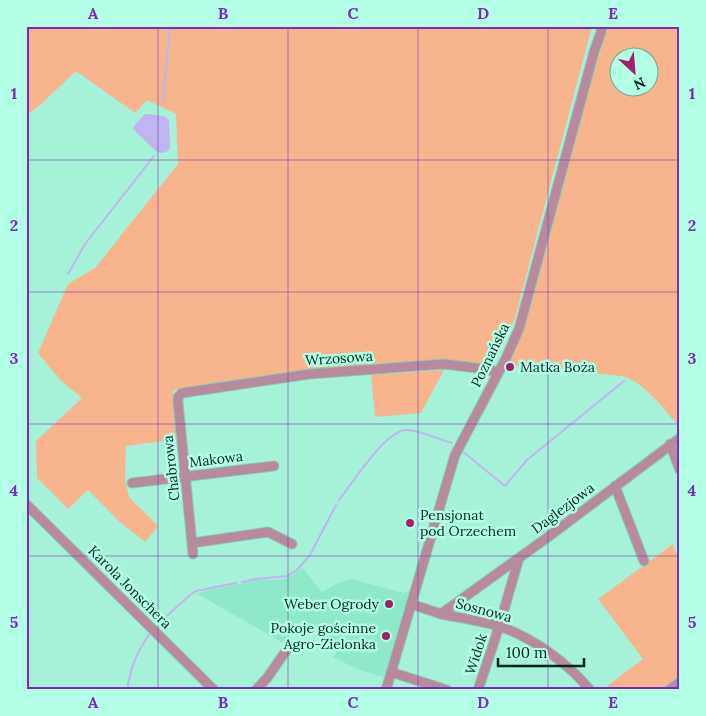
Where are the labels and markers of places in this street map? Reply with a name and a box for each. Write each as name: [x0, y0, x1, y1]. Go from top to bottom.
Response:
place label: Matka Boża: [520, 358, 595, 376]
marker: Matka Boża: [504, 361, 516, 373]
place label: Pensjonat pod Orzechem: [420, 506, 517, 540]
marker: Pensjonat pod Orzechem: [404, 517, 416, 529]
place label: Weber Ogrody: [284, 595, 380, 613]
marker: Weber Ogrody: [383, 598, 395, 610]
place label: Pokoje gościnne Agro-Zielonka: [271, 619, 376, 653]
marker: Pokoje gościnne Agro-Zielonka: [380, 630, 392, 642]

